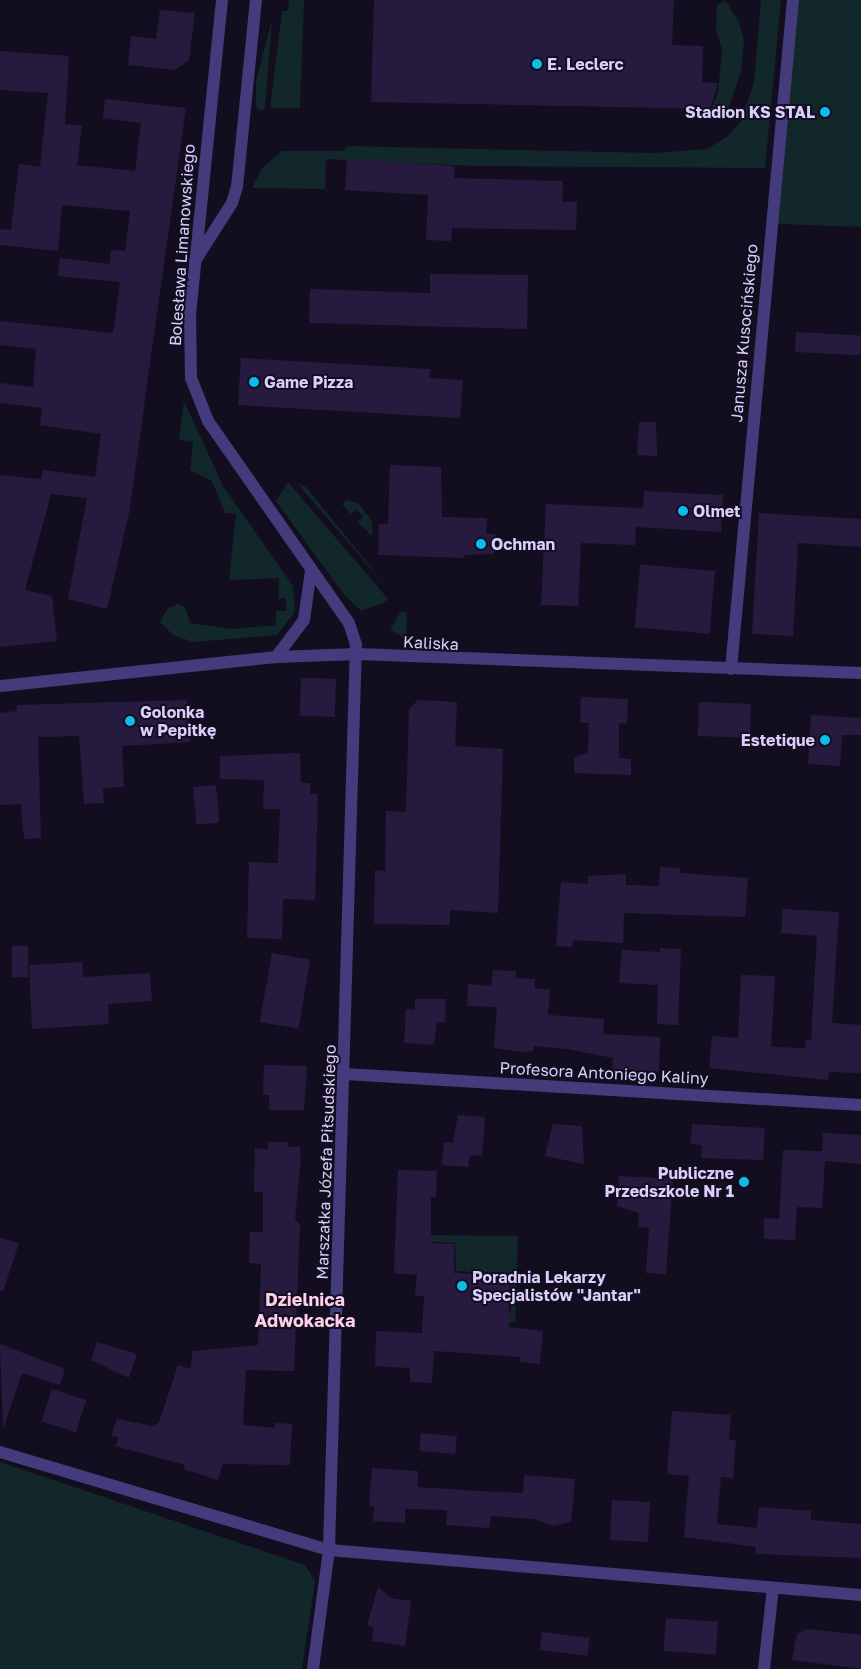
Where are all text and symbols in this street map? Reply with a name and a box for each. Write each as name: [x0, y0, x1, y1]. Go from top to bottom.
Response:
place label: E. Leclerc: [547, 54, 624, 74]
marker: E. Leclerc: [531, 58, 543, 70]
place label: Stadion KS STAL: [685, 102, 815, 122]
marker: Stadion KS STAL: [819, 106, 831, 118]
street label: Bolesława Limanowskiego: [165, 143, 199, 347]
street label: Janusza Kusocińskiego: [727, 243, 761, 423]
place label: Game Pizza: [264, 372, 353, 392]
marker: Game Pizza: [248, 376, 260, 388]
place label: Olmet: [693, 501, 740, 521]
marker: Olmet: [677, 505, 689, 517]
place label: Ochman: [491, 534, 555, 554]
marker: Ochman: [475, 538, 487, 550]
street label: Kaliska: [403, 632, 459, 654]
place label: Golonka w Pepitkę: [140, 702, 216, 740]
marker: Golonka w Pepitkę: [124, 715, 136, 727]
place label: Estetique: [741, 730, 815, 750]
marker: Estetique: [819, 734, 831, 746]
street label: Marszałka Józefa Piłsudskiego: [312, 1044, 340, 1280]
street label: Profesora Antoniego Kaliny: [499, 1058, 709, 1088]
place label: Publiczne Przedszkole Nr 1: [604, 1163, 734, 1201]
marker: Publiczne Przedszkole Nr 1: [738, 1176, 750, 1188]
place label: Poradnia Lekarzy Specjalistów "Jantar": [472, 1267, 641, 1305]
marker: Poradnia Lekarzy Specjalistów "Jantar": [456, 1280, 468, 1292]
district label: Dzielnica Adwokacka: [254, 1289, 356, 1332]

